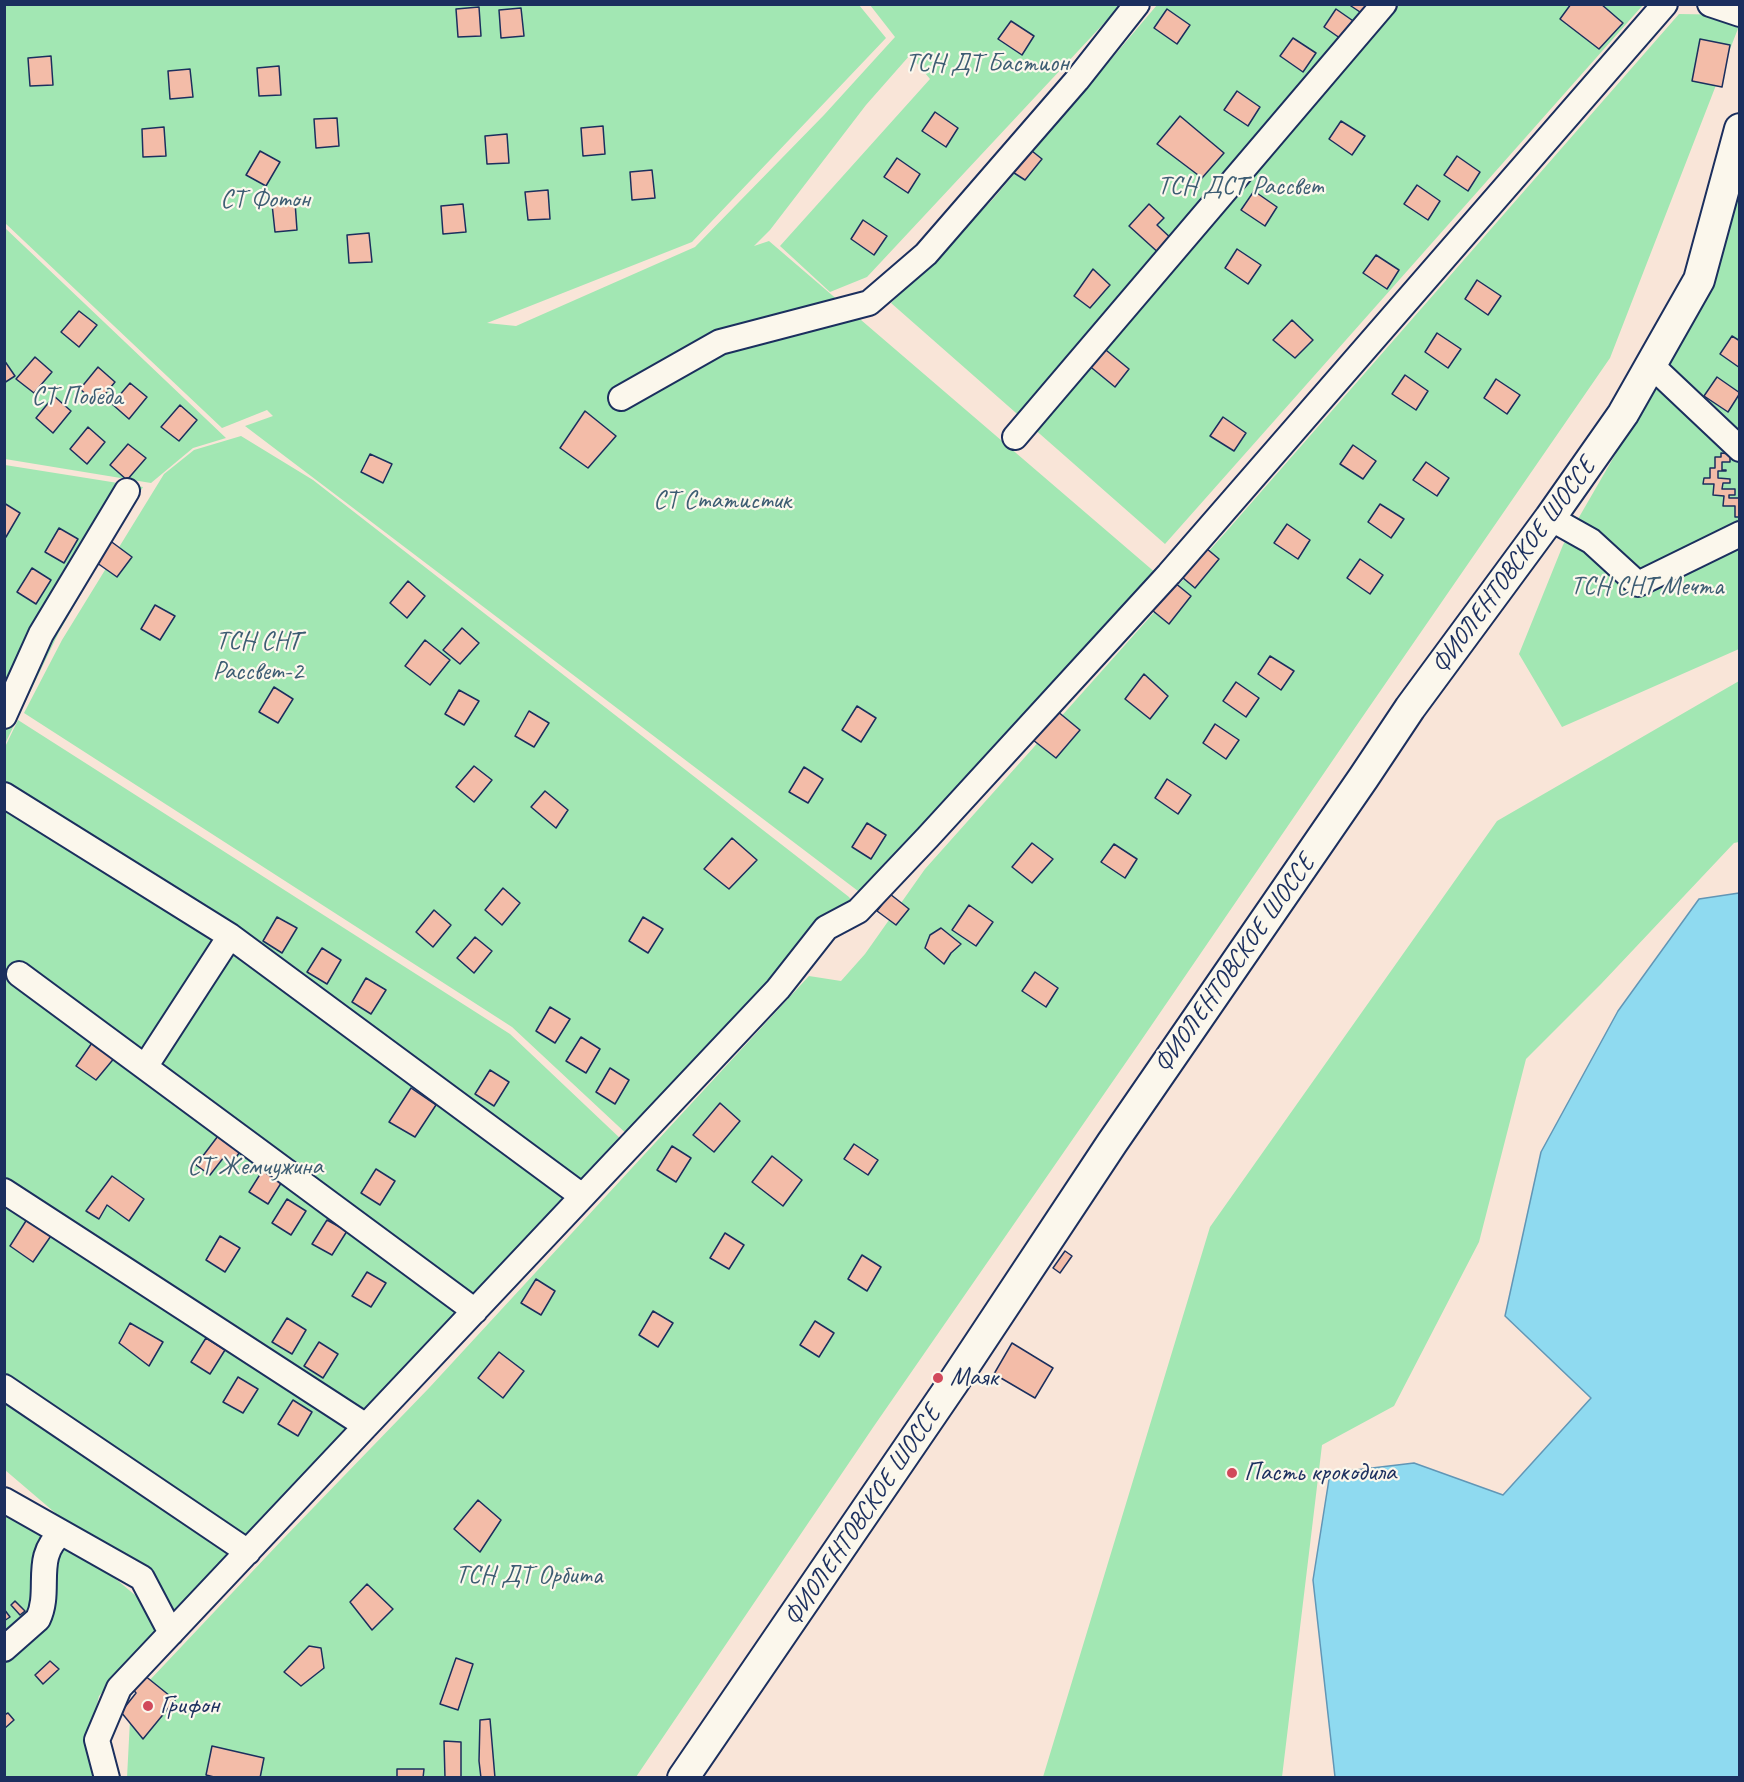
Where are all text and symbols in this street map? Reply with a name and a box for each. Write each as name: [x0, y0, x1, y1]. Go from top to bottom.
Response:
park label: ТСН ДТ Бастион: [905, 48, 1069, 80]
park label: ТСН ДСТ Рассвет: [1157, 171, 1323, 203]
park label: СТ Фотон: [220, 184, 310, 216]
park label: СТ Победа: [32, 381, 122, 413]
street label: ФИОЛЕНТОВСКОЕ ШОССЕ: [1425, 452, 1603, 680]
park label: СТ Статистик: [653, 485, 791, 517]
park label: ТСН СНТ Мечта: [1571, 571, 1723, 603]
park label: ТСН СНТ Рассвет-2: [213, 626, 303, 688]
street label: ФИОЛЕНТОВСКОЕ ШОССЕ: [1148, 849, 1322, 1079]
park label: СТ Жемчужина: [187, 1151, 323, 1183]
place label: Маяк: [950, 1362, 998, 1394]
marker: Маяк: [931, 1371, 945, 1385]
street label: ФИОЛЕНТОВСКОЕ ШОССЕ: [778, 1400, 948, 1632]
place label: Пасть крокодила: [1244, 1457, 1396, 1489]
marker: Пасть крокодила: [1225, 1466, 1239, 1480]
park label: ТСН ДТ Орбита: [455, 1560, 603, 1592]
place label: Грифон: [160, 1690, 219, 1722]
marker: Грифон: [141, 1699, 155, 1713]

